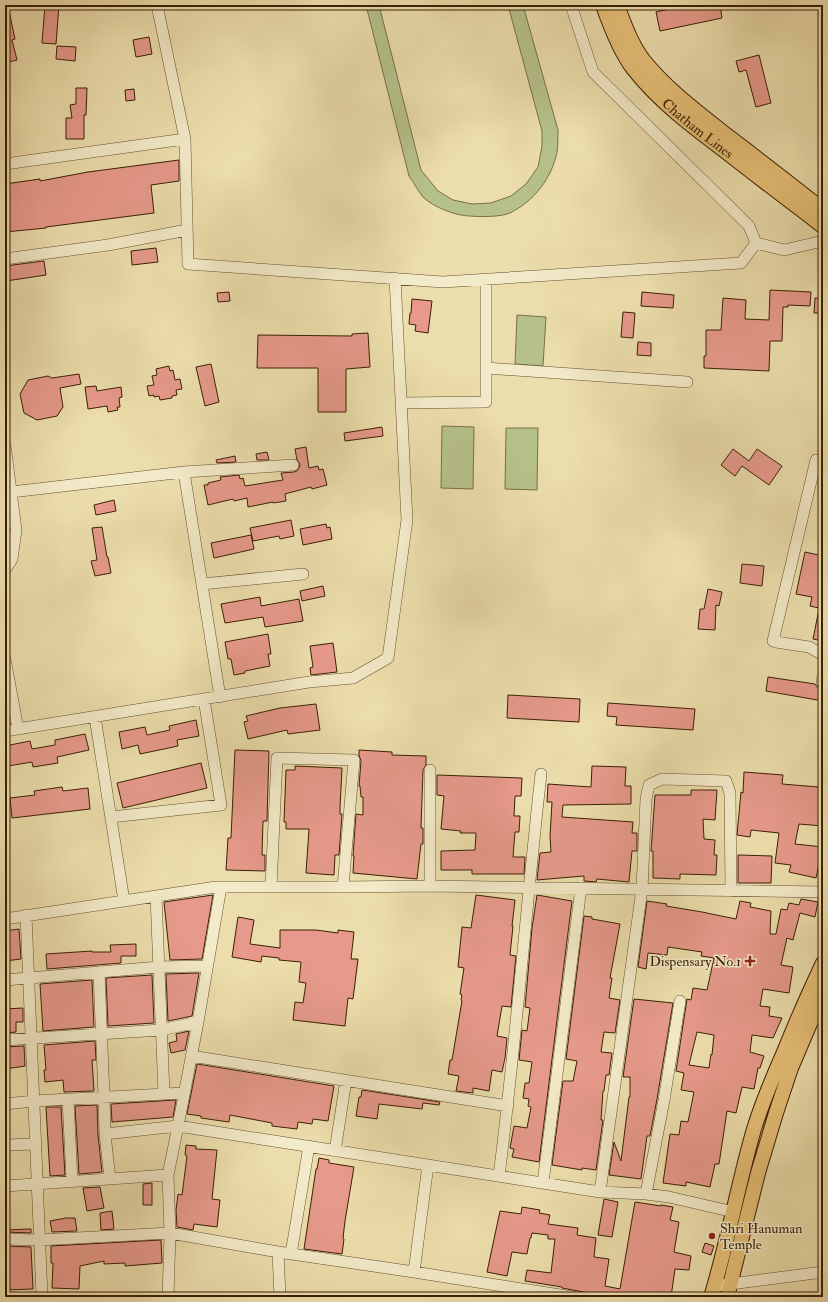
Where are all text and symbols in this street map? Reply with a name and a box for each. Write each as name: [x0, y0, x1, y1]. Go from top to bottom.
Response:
street label: Chatham Lines: [659, 94, 737, 162]
place label: Dispensary No.1: [649, 953, 741, 971]
marker: Dispensary No.1: [744, 955, 756, 967]
place label: Shri Hanuman Temple: [720, 1220, 802, 1254]
marker: Shri Hanuman Temple: [707, 1231, 717, 1241]

